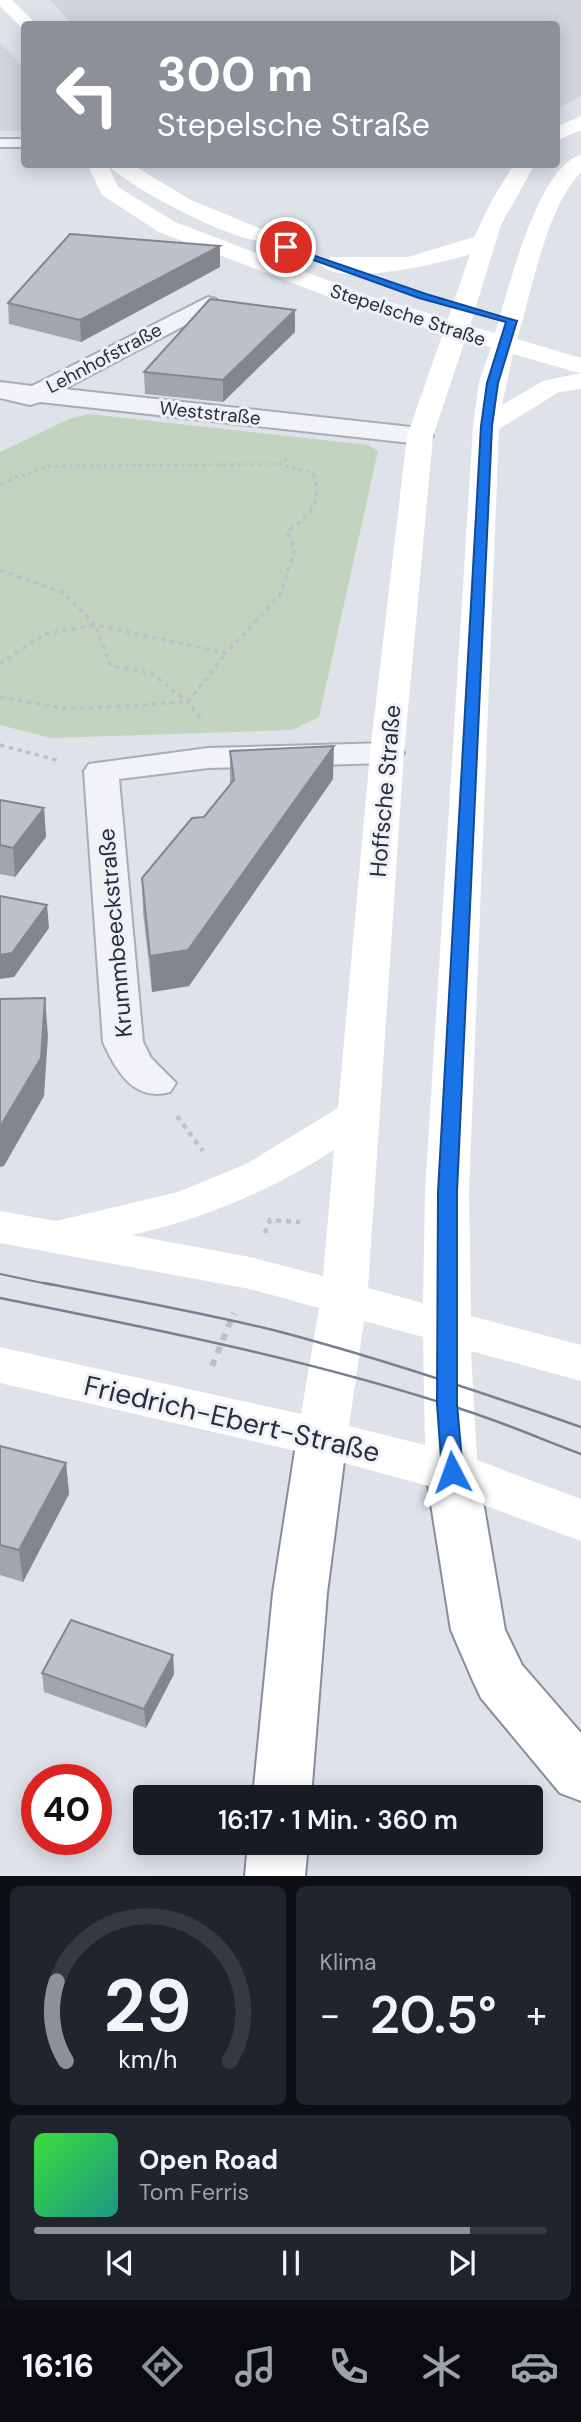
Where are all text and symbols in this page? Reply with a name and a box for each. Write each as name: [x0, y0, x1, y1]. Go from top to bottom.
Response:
text: 300 m: [157, 42, 313, 106]
icon: left: [42, 49, 133, 140]
text: Stepelsche Straße: [157, 104, 430, 146]
pin: [256, 217, 316, 277]
icon: arrive: [267, 228, 305, 266]
street label: Stepelsche Straße: [327, 278, 489, 352]
street label: Lehnhofstraße: [42, 317, 166, 399]
street label: Weststraße: [158, 395, 262, 431]
street label: Hoffsche Straße: [363, 704, 407, 878]
street label: Krummbeeckstraße: [91, 827, 139, 1039]
street label: Friedrich-Ebert-Straße: [80, 1367, 384, 1471]
position arrow: [415, 1435, 489, 1509]
speed limit sign: 40: [21, 1764, 112, 1855]
text: 16:17 · 1 Min. · 360 m: [218, 1803, 458, 1837]
text: Klima: [320, 1947, 377, 1977]
text: 29: [104, 1960, 192, 2055]
text: 20.5°: [370, 1981, 497, 2049]
text: −: [320, 1990, 340, 2040]
text: +: [526, 1990, 547, 2040]
text: km/h: [118, 2043, 177, 2076]
text: Open Road: [139, 2143, 278, 2177]
text: Tom Ferris: [139, 2177, 249, 2207]
icon: previous: [101, 2244, 139, 2282]
icon: pause: [272, 2244, 310, 2282]
icon: next: [443, 2244, 481, 2282]
icon: directions: [138, 2342, 187, 2391]
icon: music: [231, 2342, 280, 2391]
icon: phone: [324, 2342, 373, 2391]
icon: climate: [417, 2342, 466, 2391]
icon: car: [510, 2342, 559, 2391]
text: 16:16: [22, 2345, 94, 2387]

